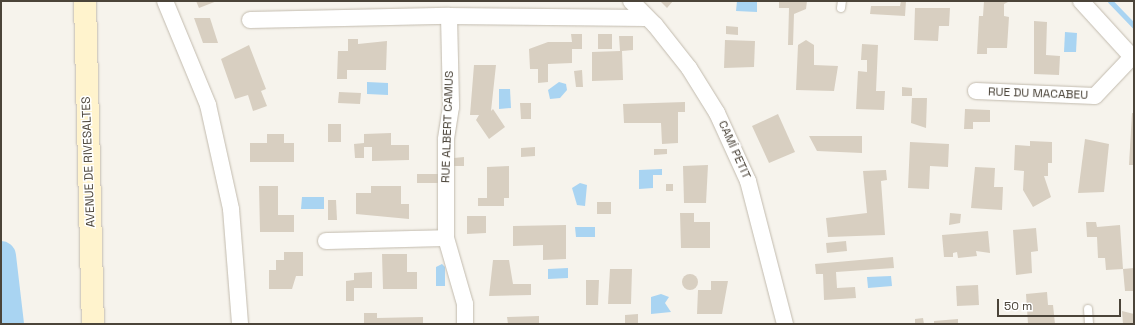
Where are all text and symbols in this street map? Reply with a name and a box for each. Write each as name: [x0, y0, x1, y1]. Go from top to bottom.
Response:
street label: RUE ALBERT CAMUS: [439, 70, 457, 184]
street label: RUE DU MACABEU: [988, 85, 1088, 103]
street label: AVENUE DE RIVESALTES: [80, 96, 98, 228]
street label: CAMÍ PETIT: [715, 118, 753, 182]
scale bar: [999, 291, 1123, 317]
text: 50 m: [1004, 298, 1032, 314]

